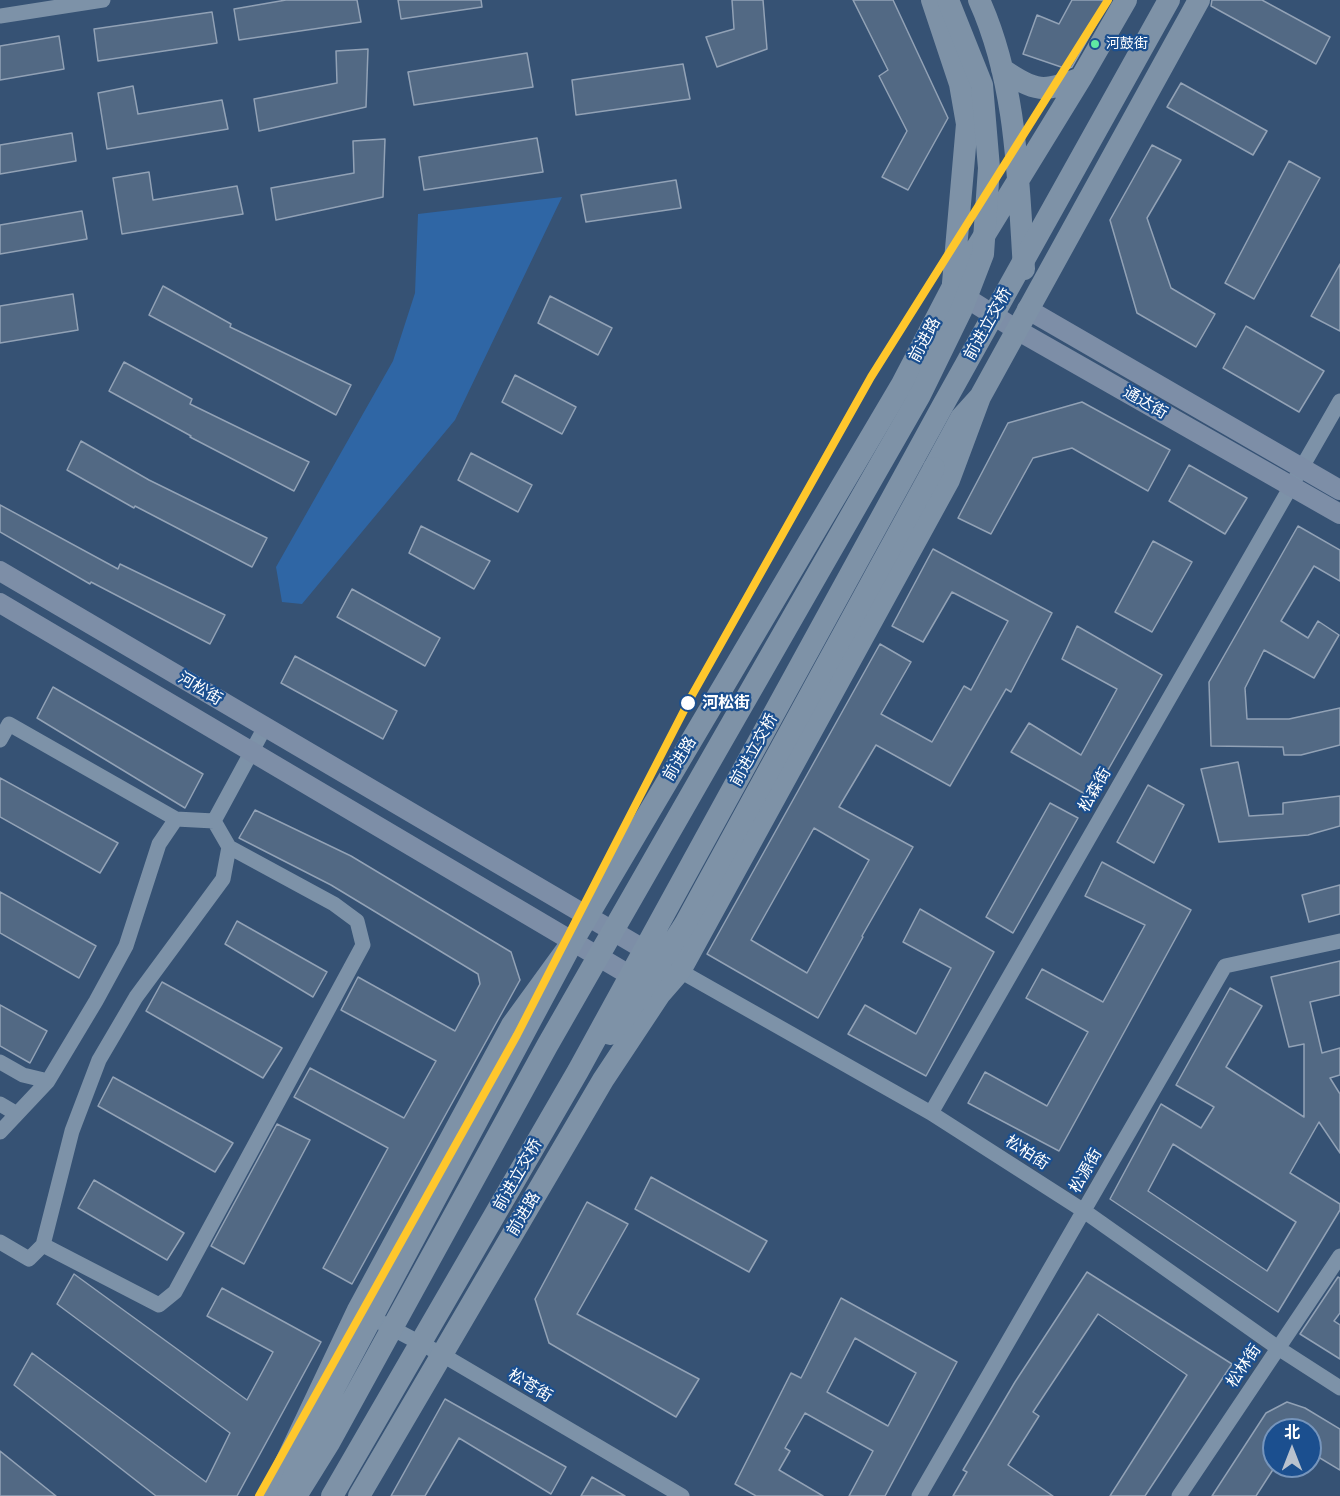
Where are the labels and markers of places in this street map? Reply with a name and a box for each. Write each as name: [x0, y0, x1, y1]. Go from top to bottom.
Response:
place label: 河鼓街: [1106, 36, 1148, 52]
marker: 河鼓街: [1089, 38, 1101, 50]
place label: 河松街: [702, 693, 750, 713]
marker: 河松街: [679, 694, 697, 712]

